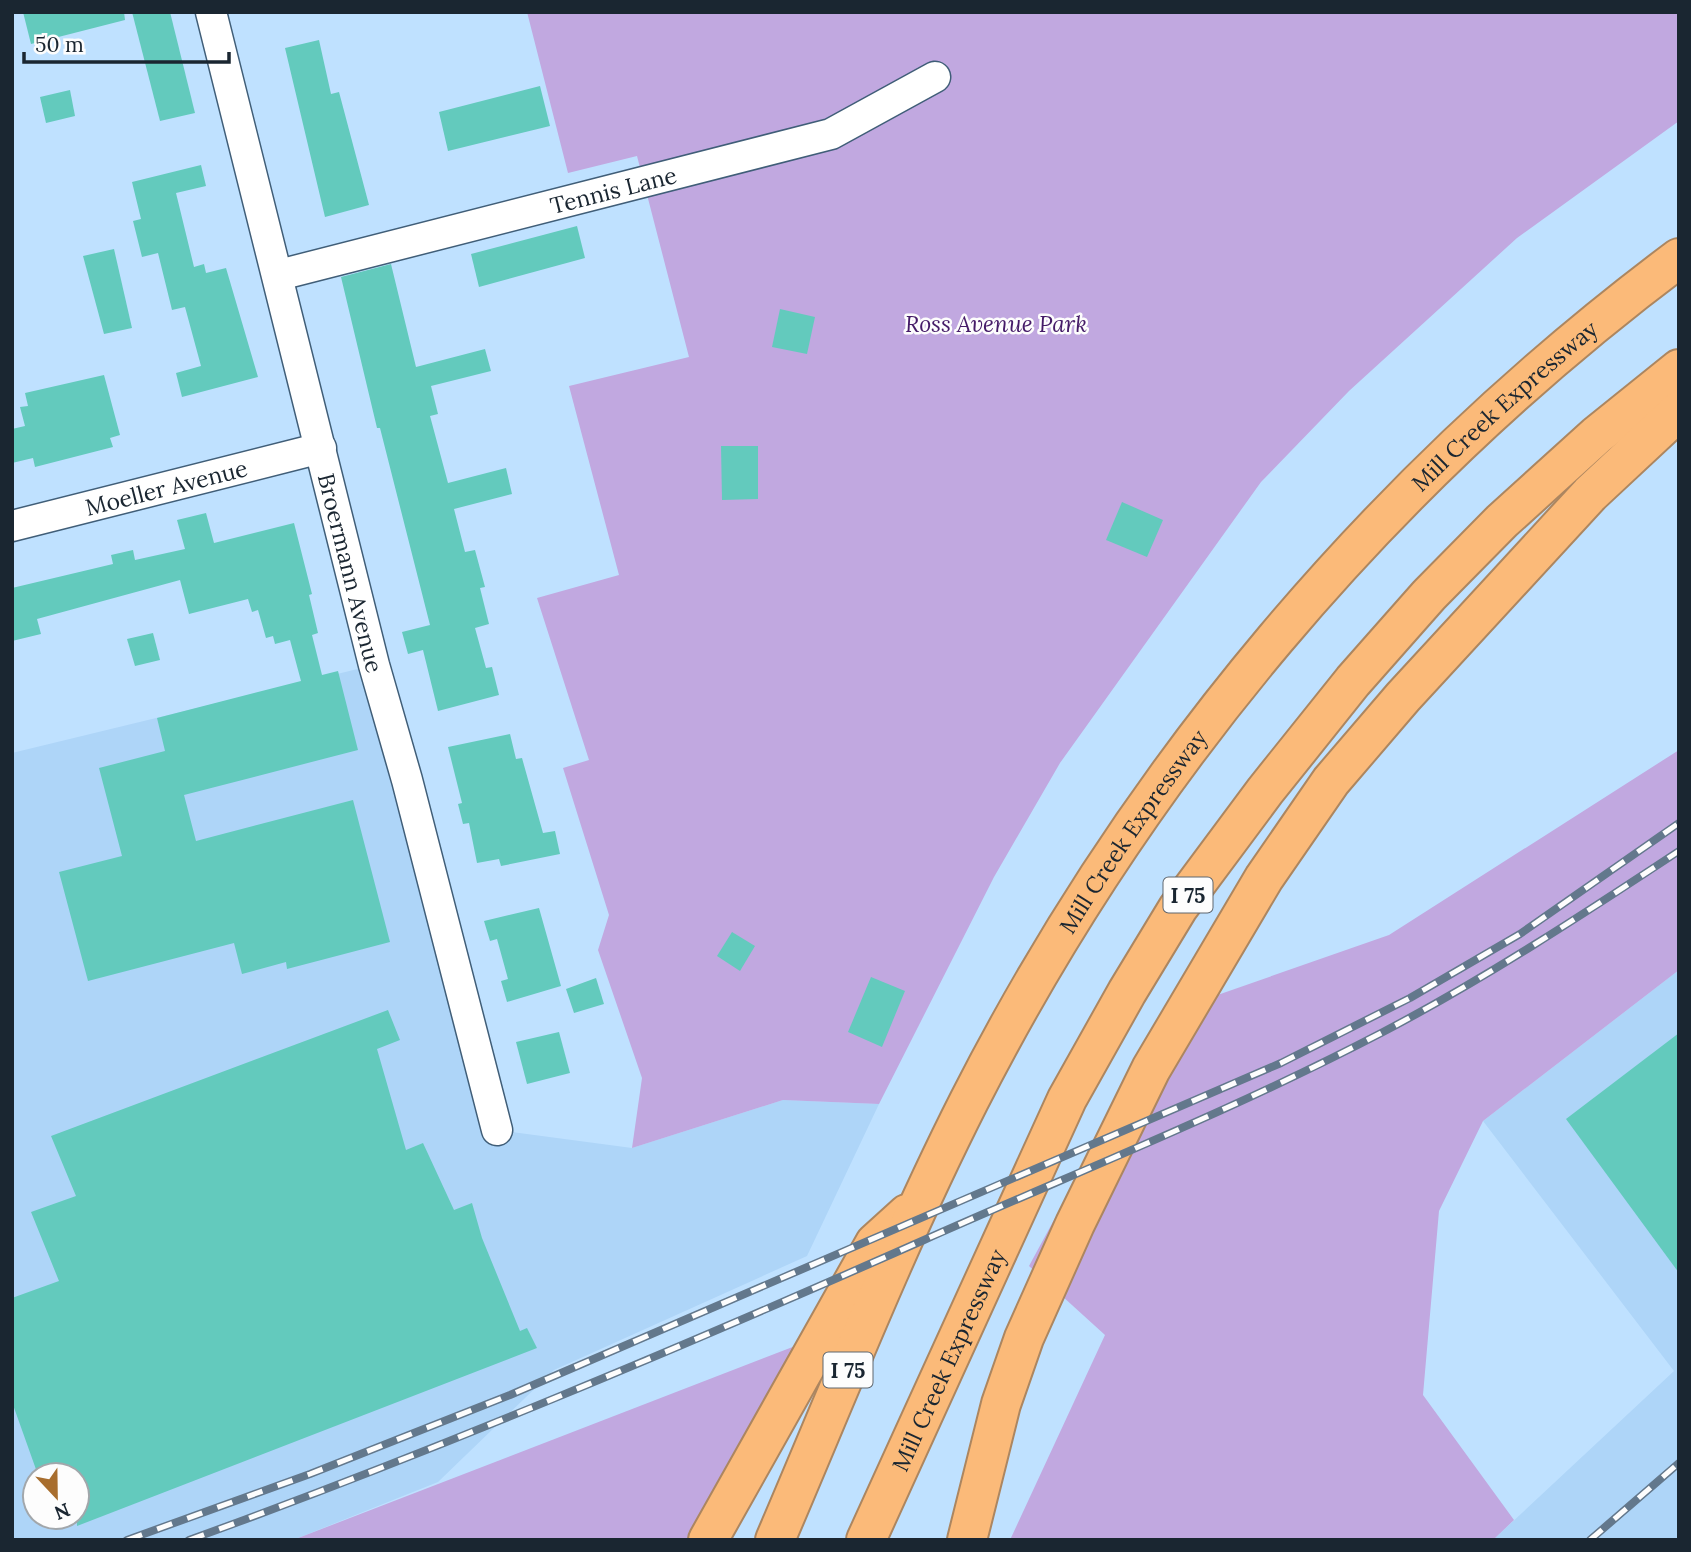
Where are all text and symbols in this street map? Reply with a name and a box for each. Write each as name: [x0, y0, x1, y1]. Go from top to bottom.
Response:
scale bar: [24, 21, 229, 65]
text: 50 m: [35, 31, 84, 58]
street label: Tennis Lane: [547, 160, 680, 220]
park label: Ross Avenue Park: [905, 309, 1087, 338]
street label: Mill Creek Expressway: [1405, 313, 1604, 497]
street label: Moeller Avenue: [82, 453, 250, 521]
street label: Broermann Avenue: [312, 470, 390, 676]
street label: Mill Creek Expressway: [1052, 722, 1213, 938]
road number: I 75: [1164, 878, 1212, 912]
street label: Mill Creek Expressway: [885, 1243, 1012, 1476]
road number: I 75: [824, 1352, 872, 1388]
north arrow: [21, 1461, 91, 1531]
text: N: [51, 1498, 74, 1526]

